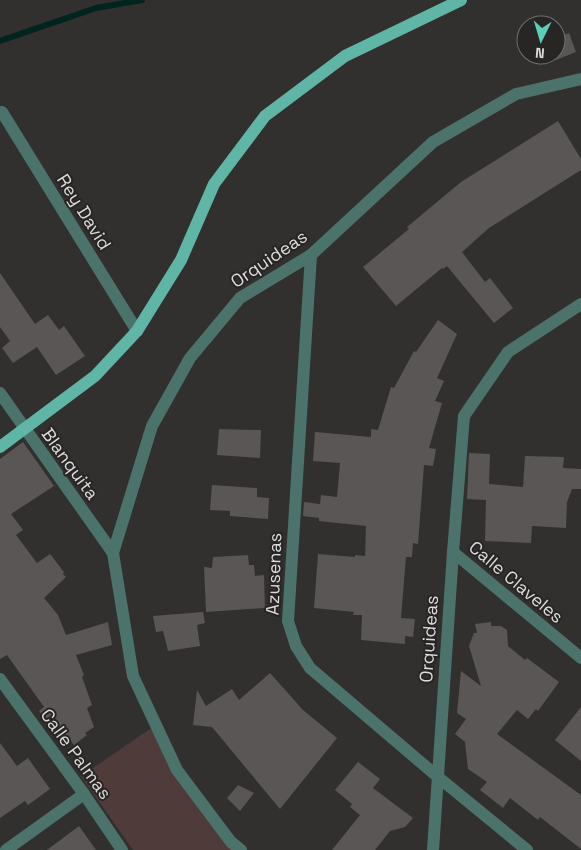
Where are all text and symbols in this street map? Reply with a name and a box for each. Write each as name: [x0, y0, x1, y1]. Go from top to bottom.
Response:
north arrow: [516, 15, 566, 65]
text: N: [534, 44, 545, 62]
street label: Rey David: [52, 170, 117, 254]
street label: Orquideas: [226, 225, 311, 293]
street label: Blanquita: [37, 423, 104, 504]
street label: Azusenas: [261, 532, 286, 616]
street label: Calle Claveles: [464, 535, 568, 628]
street label: Orquideas: [414, 594, 443, 683]
street label: Calle Palmas: [36, 704, 117, 804]

